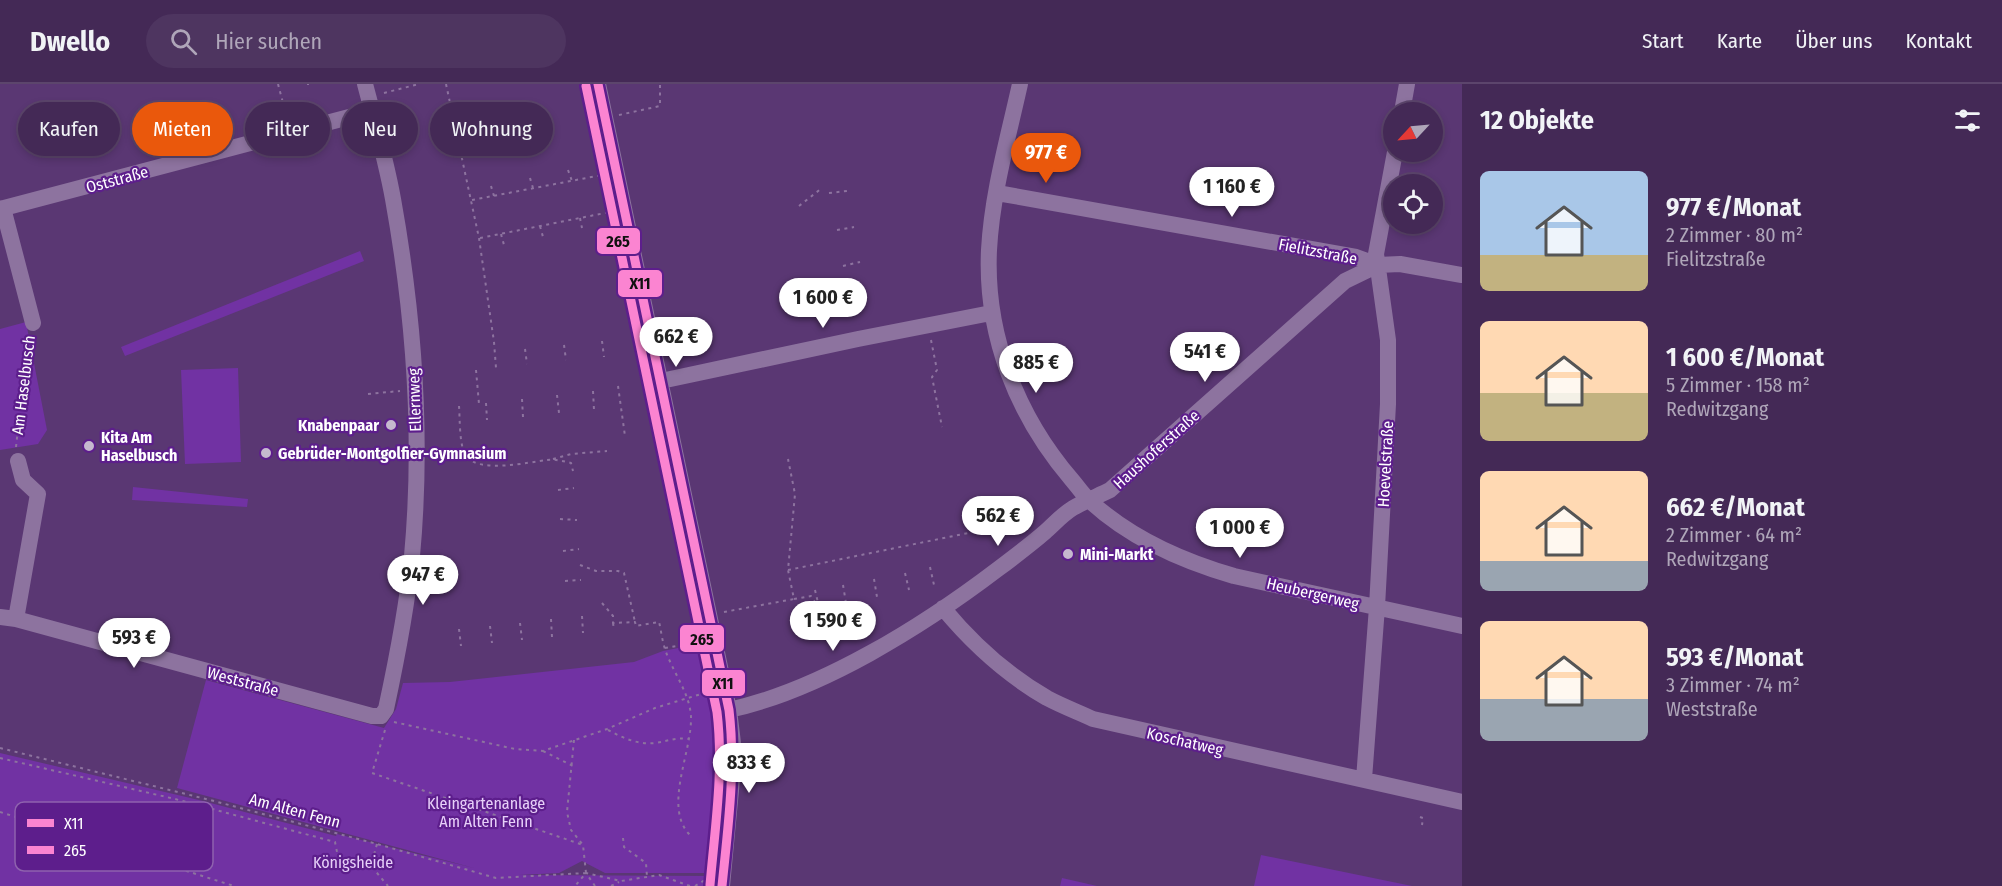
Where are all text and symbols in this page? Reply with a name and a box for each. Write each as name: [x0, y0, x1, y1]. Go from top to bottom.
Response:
search box: [146, 14, 566, 68]
text: Dwello: [30, 25, 110, 58]
icon: search: [167, 25, 200, 58]
text: Hier suchen: [215, 28, 322, 55]
text: Start: [1642, 28, 1684, 54]
text: Karte: [1717, 28, 1762, 54]
text: Über uns: [1795, 28, 1872, 54]
text: Kontakt: [1905, 28, 1972, 54]
chip: Kaufen: [18, 102, 120, 156]
chip: Mieten: [132, 102, 233, 156]
chip: Filter: [245, 102, 330, 156]
chip: Neu: [342, 102, 418, 156]
chip: Wohnung: [430, 102, 553, 156]
north arrow: [1383, 102, 1443, 162]
map controls: [1383, 102, 1443, 234]
icon: filters: [1951, 104, 1984, 137]
text: 12 Objekte: [1480, 105, 1594, 136]
pin: 977 €: [1004, 133, 1088, 184]
text: 977 €: [1025, 140, 1067, 164]
street label: Oststraße: [84, 162, 150, 197]
pin: 1 160 €: [1177, 167, 1287, 218]
text: 1 160 €: [1203, 174, 1261, 198]
button: locate: [1383, 174, 1443, 234]
text: 977 €/Monat: [1666, 192, 1801, 223]
icon: home: [1528, 195, 1600, 267]
text: 2 Zimmer · 80 m²: [1666, 223, 1803, 247]
line badge: 265: [596, 227, 641, 255]
text: 265: [605, 232, 630, 251]
street label: Fielitzstraße: [1277, 235, 1359, 268]
text: Fielitzstraße: [1666, 247, 1766, 271]
line badge: X11: [617, 269, 663, 298]
text: X11: [629, 274, 651, 293]
pin: 1 600 €: [768, 278, 878, 329]
text: 1 600 €: [793, 285, 853, 309]
pin: 662 €: [634, 317, 718, 368]
text: 662 €: [654, 324, 698, 348]
pin: 541 €: [1163, 332, 1247, 383]
street label: Am Haselbusch: [8, 334, 39, 436]
text: 541 €: [1184, 339, 1226, 363]
text: 1 600 €/Monat: [1666, 342, 1824, 373]
pin: 885 €: [994, 343, 1078, 394]
icon: home: [1528, 345, 1600, 417]
text: 885 €: [1013, 350, 1059, 374]
street label: Ellernweg: [404, 367, 425, 432]
text: 5 Zimmer · 158 m²: [1666, 373, 1810, 397]
text: Redwitzgang: [1666, 397, 1768, 421]
street label: Haushoferstraße: [1109, 406, 1203, 493]
place label: Knabenpaar: [298, 416, 379, 435]
marker: Knabenpaar: [384, 418, 398, 432]
street label: Hoevelstraße: [1374, 420, 1397, 508]
place label: Kita Am Haselbusch: [101, 428, 177, 465]
marker: Kita Am Haselbusch: [82, 439, 96, 453]
place label: Gebrüder-Montgolfier-Gymnasium: [278, 444, 506, 463]
marker: Gebrüder-Montgolfier-Gymnasium: [259, 446, 273, 460]
text: 662 €/Monat: [1666, 492, 1805, 523]
icon: home: [1528, 495, 1600, 567]
pin: 562 €: [956, 496, 1040, 547]
text: 562 €: [976, 503, 1020, 527]
pin: 1 000 €: [1185, 508, 1295, 559]
text: 1 000 €: [1210, 515, 1270, 539]
text: 2 Zimmer · 64 m²: [1666, 523, 1802, 547]
place label: Mini-Markt: [1080, 545, 1154, 564]
marker: Mini-Markt: [1061, 547, 1075, 561]
text: Redwitzgang: [1666, 547, 1768, 571]
pin: 947 €: [381, 555, 465, 606]
text: 947 €: [401, 562, 445, 586]
street label: Heubergerweg: [1265, 574, 1361, 613]
pin: 1 590 €: [778, 601, 888, 652]
text: 1 590 €: [804, 608, 862, 632]
pin: 593 €: [92, 618, 176, 669]
line badge: 265: [679, 624, 725, 653]
text: 593 €: [112, 625, 156, 649]
text: 265: [689, 630, 714, 649]
text: 593 €/Monat: [1666, 642, 1803, 673]
icon: home: [1528, 645, 1600, 717]
street label: Weststraße: [205, 663, 281, 700]
line badge: X11: [701, 669, 746, 697]
text: 3 Zimmer · 74 m²: [1666, 673, 1800, 697]
text: X11: [712, 674, 734, 693]
text: Weststraße: [1666, 697, 1758, 721]
street label: Koschatweg: [1145, 723, 1225, 760]
pin: 833 €: [707, 743, 791, 794]
text: 833 €: [727, 750, 771, 774]
street label: Am Alten Fenn: [247, 789, 342, 832]
park label: Kleingartenanlage Am Alten Fenn: [427, 794, 545, 831]
legend: [15, 802, 213, 871]
text: X11: [64, 814, 83, 833]
text: 265: [64, 841, 86, 860]
park label: Königsheide: [313, 853, 393, 872]

